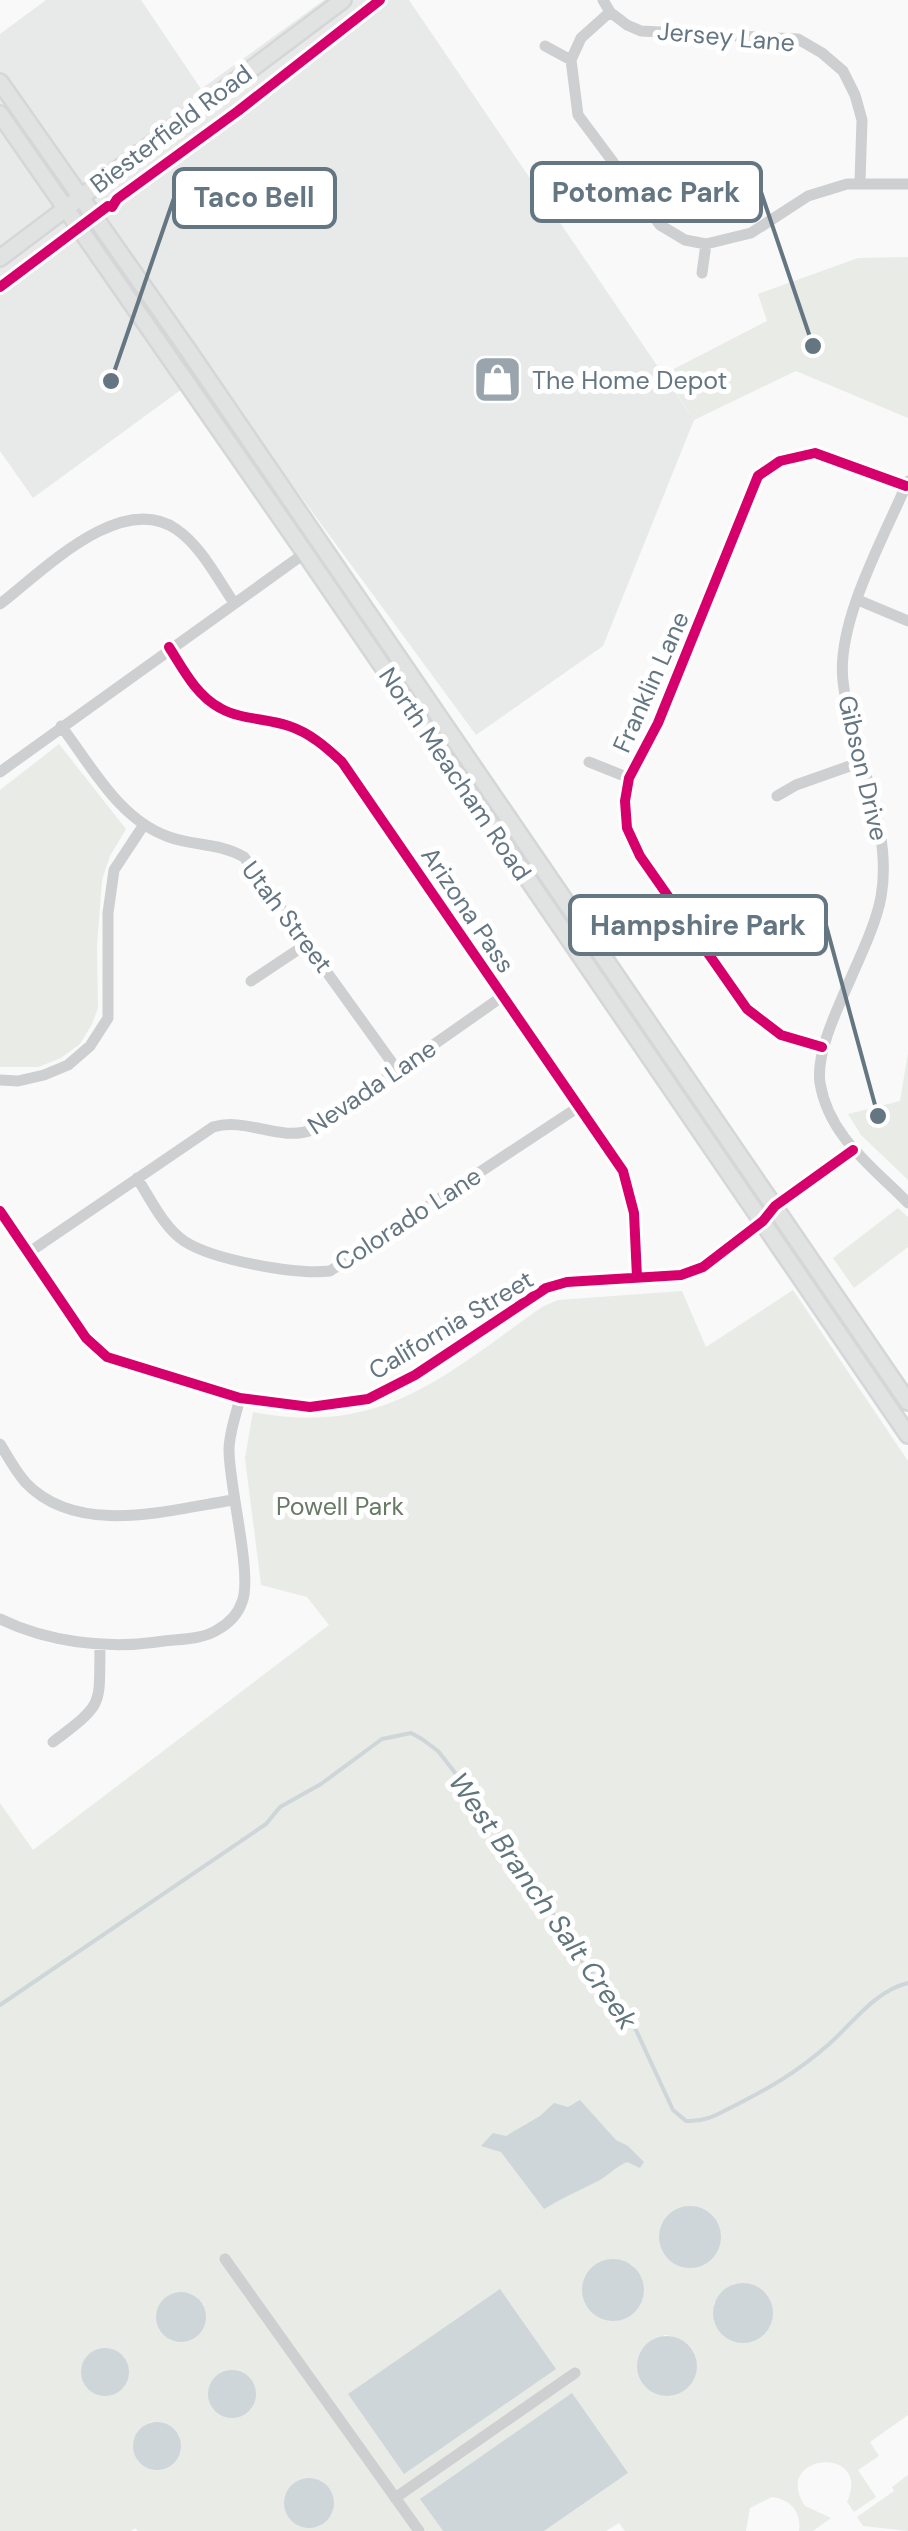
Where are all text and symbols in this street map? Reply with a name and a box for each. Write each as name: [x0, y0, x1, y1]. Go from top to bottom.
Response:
street label: Jersey Lane: [656, 15, 796, 59]
street label: Biesterfield Road: [83, 57, 259, 201]
callout: Potomac Park: [532, 163, 761, 221]
callout: Taco Bell: [174, 169, 335, 227]
text: Potomac Park: [552, 174, 740, 211]
text: Taco Bell: [193, 179, 315, 216]
shop icon: The Home Depot: [471, 354, 523, 406]
place label: The Home Depot: [532, 364, 727, 397]
street label: Franklin Lane: [605, 606, 697, 758]
street label: North Meacham Road: [371, 661, 539, 887]
street label: Gibson Drive: [830, 692, 896, 844]
street label: Arizona Pass: [414, 841, 522, 979]
street label: Utah Street: [234, 854, 340, 980]
callout: Hampshire Park: [570, 896, 826, 954]
text: Hampshire Park: [590, 907, 806, 944]
street label: Nevada Lane: [301, 1032, 443, 1142]
street label: Colorado Lane: [328, 1159, 488, 1279]
street label: California Street: [363, 1263, 539, 1387]
park label: Powell Park: [276, 1490, 404, 1523]
water label: West Branch Salt Creek: [440, 1765, 646, 2038]

